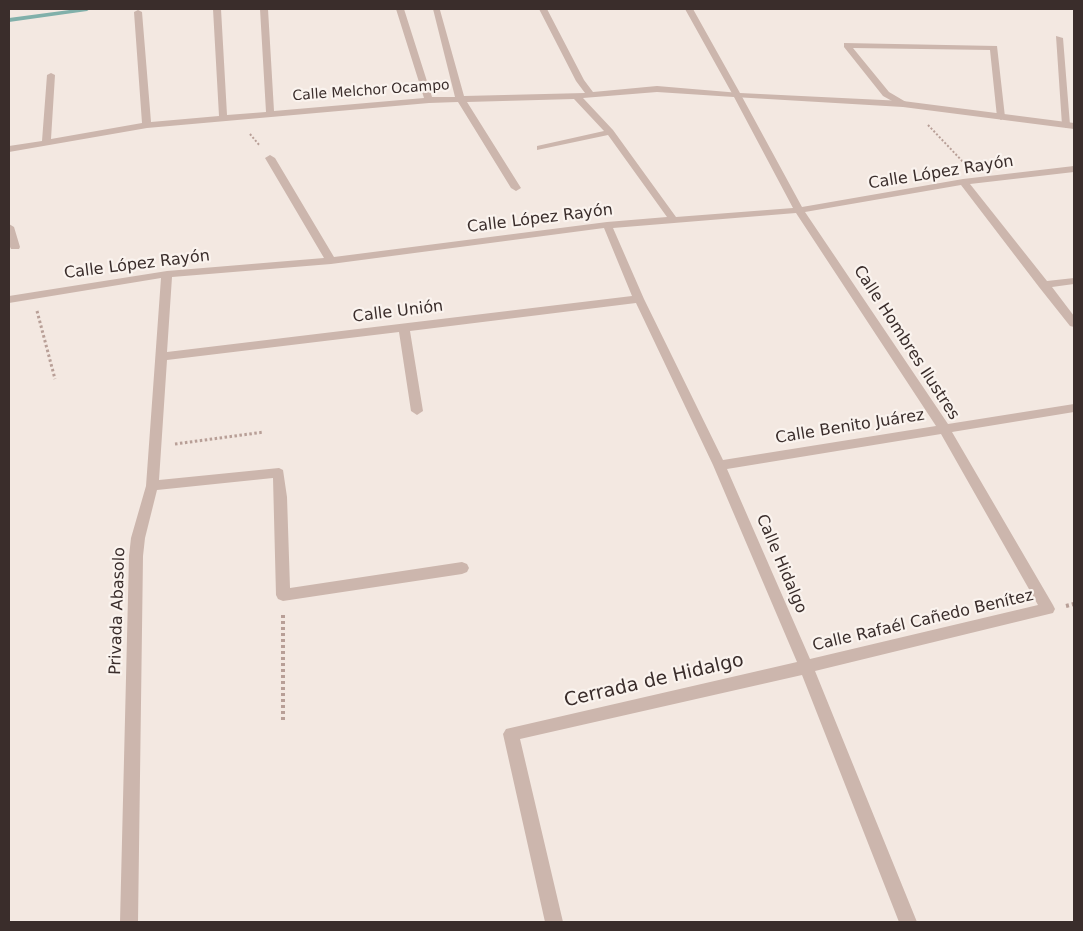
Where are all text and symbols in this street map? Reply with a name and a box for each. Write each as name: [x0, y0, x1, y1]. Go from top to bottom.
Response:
street label: Calle Melchor Ocampo: [292, 77, 450, 105]
street label: Calle López Rayón: [867, 152, 1015, 194]
street label: Calle López Rayón: [466, 201, 614, 237]
street label: Calle López Rayón: [63, 247, 211, 283]
street label: Calle Hombres Ilustres: [849, 262, 963, 424]
street label: Calle Unión: [352, 297, 444, 327]
street label: Calle Benito Juárez: [774, 406, 926, 448]
street label: Calle Hidalgo: [752, 512, 810, 616]
street label: Privada Abasolo: [106, 547, 130, 675]
street label: Calle Rafaél Cañedo Benítez: [811, 586, 1035, 656]
street label: Cerrada de Hidalgo: [562, 649, 746, 713]

